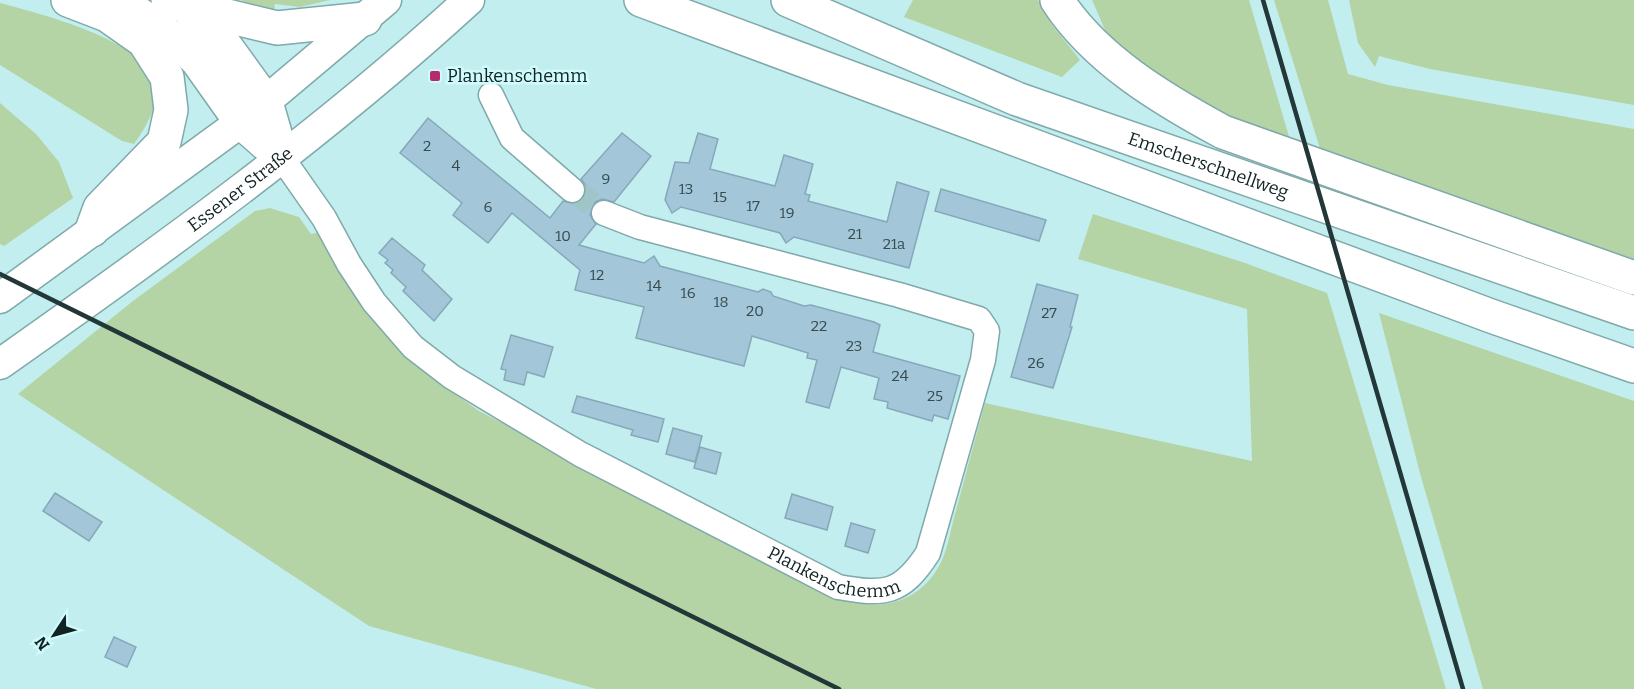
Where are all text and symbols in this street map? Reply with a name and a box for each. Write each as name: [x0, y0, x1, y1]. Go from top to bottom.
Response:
place label: Plankenschemm: [447, 65, 587, 87]
marker: Plankenschemm: [428, 69, 442, 83]
street label: Emscherschnellweg: [1125, 127, 1292, 203]
house number: 2: [423, 137, 431, 155]
street label: Essener Straße: [183, 142, 297, 236]
house number: 4: [452, 157, 461, 175]
house number: 9: [602, 170, 610, 188]
house number: 13: [679, 180, 693, 198]
house number: 15: [713, 188, 727, 206]
house number: 17: [746, 197, 760, 215]
house number: 6: [484, 198, 493, 216]
house number: 19: [780, 204, 794, 222]
house number: 21: [848, 225, 862, 243]
house number: 10: [555, 227, 571, 245]
house number: 21a: [883, 235, 905, 253]
house number: 12: [590, 266, 604, 284]
house number: 14: [647, 277, 662, 295]
house number: 16: [681, 284, 696, 302]
house number: 18: [713, 293, 729, 311]
house number: 20: [746, 302, 764, 320]
house number: 27: [1041, 304, 1057, 322]
house number: 22: [811, 317, 827, 335]
house number: 23: [846, 337, 862, 355]
house number: 26: [1028, 354, 1045, 372]
house number: 24: [892, 367, 909, 385]
house number: 25: [927, 387, 943, 405]
street label: Plankenschemm: [764, 542, 903, 602]
north arrow: [24, 605, 84, 665]
text: N: [31, 633, 54, 654]

